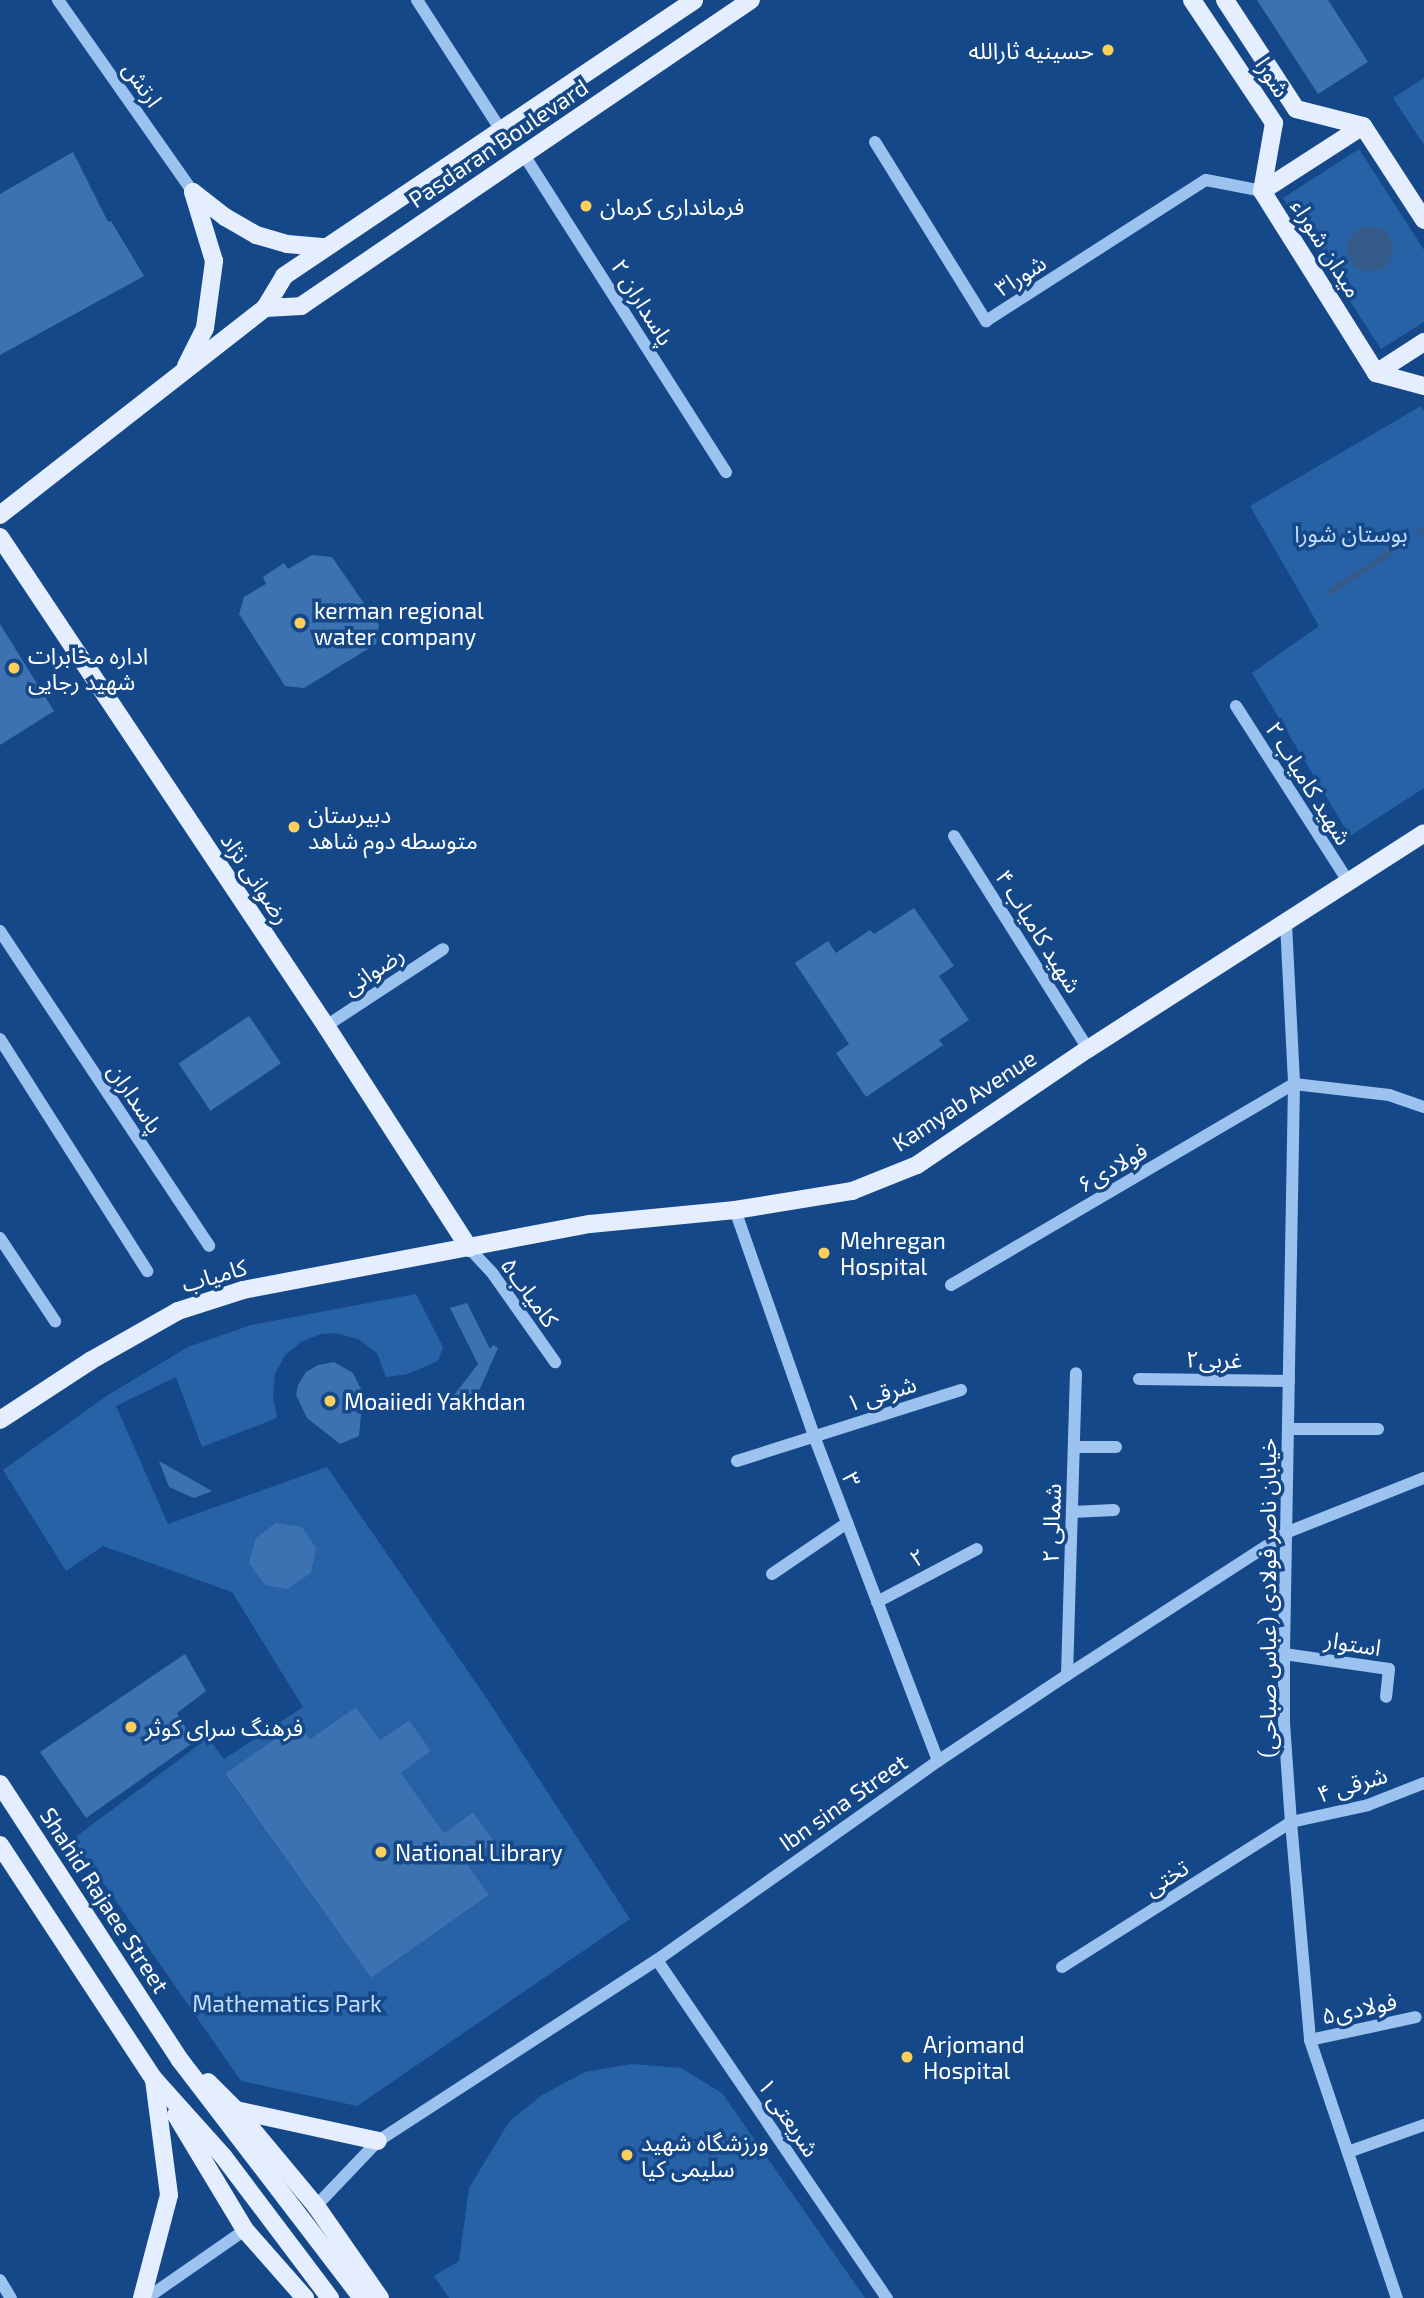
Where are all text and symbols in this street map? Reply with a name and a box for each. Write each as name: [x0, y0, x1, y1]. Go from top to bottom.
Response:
place label: حسینیه ثارالله: [969, 36, 1094, 64]
marker: حسینیه ثارالله: [1100, 42, 1116, 58]
street label: شورا: [1250, 52, 1296, 102]
street label: ارتش: [118, 56, 168, 112]
street label: Pasdaran Boulevard: [403, 73, 593, 213]
place label: فرمانداری کرمان: [600, 192, 744, 220]
street label: میدان شوراء: [1286, 194, 1368, 302]
marker: فرمانداری کرمان: [578, 198, 594, 214]
street label: شورا۳: [989, 248, 1051, 302]
street label: پاسداران ۲: [606, 254, 680, 350]
park label: بوستان شورا: [1294, 519, 1408, 547]
place label: kerman regional water company: [314, 596, 484, 650]
marker: kerman regional water company: [292, 615, 308, 631]
place label: اداره مخابرات شهید رجایی: [28, 641, 148, 695]
marker: اداره مخابرات شهید رجایی: [6, 660, 22, 676]
street label: شهید کامیاب ۲: [1260, 716, 1358, 850]
place label: دبیرستان متوسطه دوم شاهد: [308, 800, 478, 854]
marker: دبیرستان متوسطه دوم شاهد: [286, 819, 302, 835]
street label: رضوانی نژاد: [215, 827, 297, 929]
street label: شهید کامیاب ۴: [990, 864, 1088, 998]
street label: رضوانی: [337, 940, 409, 1000]
street label: Kamyab Avenue: [887, 1043, 1041, 1157]
street label: پاسداران: [103, 1058, 169, 1138]
street label: فولادی۶: [1072, 1136, 1152, 1198]
place label: Mehregan Hospital: [840, 1226, 946, 1280]
marker: Mehregan Hospital: [814, 1243, 834, 1263]
street label: کامیاب۵: [495, 1252, 565, 1332]
street label: کامیاب: [178, 1253, 250, 1297]
street label: غربی۲: [1186, 1345, 1242, 1373]
street label: ۱ شرقی: [843, 1369, 919, 1417]
place label: Moaiiedi Yakhdan: [344, 1387, 526, 1415]
marker: Moaiiedi Yakhdan: [322, 1393, 338, 1409]
street label: خیابان ناصر فولادی (عباس صباحی): [1253, 1438, 1281, 1758]
street label: ۳: [837, 1468, 867, 1490]
street label: ۲ شمالی: [1036, 1483, 1066, 1563]
street label: ۲: [905, 1542, 929, 1572]
street label: استوار: [1323, 1625, 1383, 1661]
place label: فرهنگ سرای کوثر: [145, 1713, 303, 1741]
marker: فرهنگ سرای کوثر: [123, 1719, 139, 1735]
street label: Ibn sina Street: [774, 1748, 912, 1856]
street label: ۴ شرقی: [1314, 1760, 1390, 1808]
street label: Shahid Rajaee Street: [35, 1802, 175, 1998]
place label: National Library: [395, 1838, 563, 1866]
marker: National Library: [373, 1844, 389, 1860]
street label: تختی: [1139, 1853, 1193, 1901]
street label: فولادی۵: [1319, 1987, 1399, 2029]
park label: Mathematics Park: [192, 1989, 382, 2017]
place label: Arjomand Hospital: [923, 2030, 1025, 2084]
marker: Arjomand Hospital: [897, 2047, 917, 2067]
street label: شریعتی ۱: [753, 2072, 825, 2162]
place label: ورزشگاه شهید سلیمی کیا: [641, 2128, 769, 2182]
marker: ورزشگاه شهید سلیمی کیا: [619, 2147, 635, 2163]

